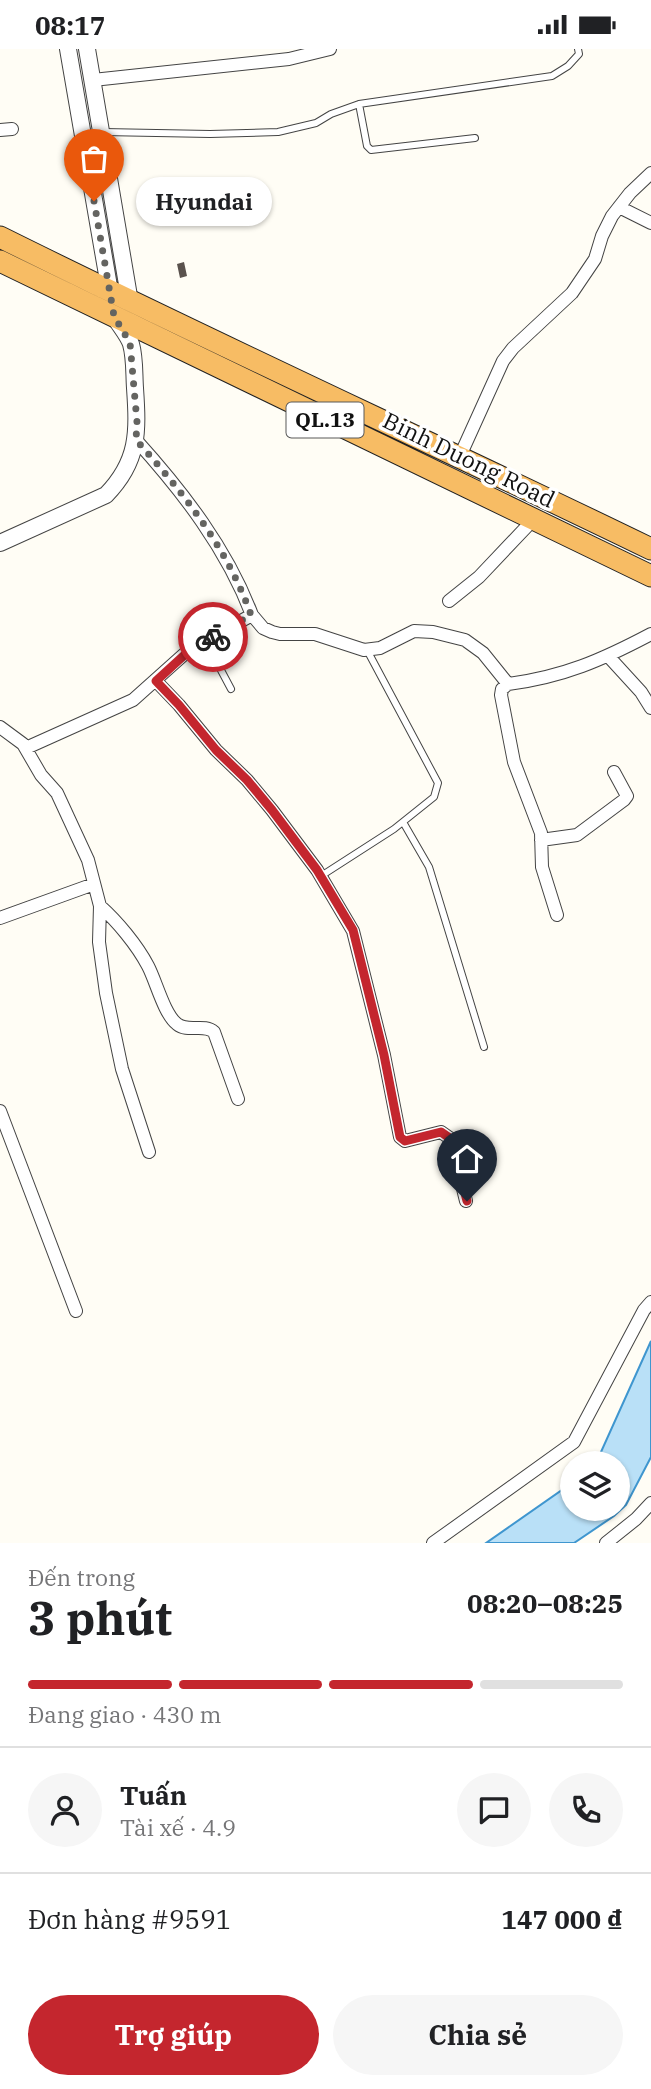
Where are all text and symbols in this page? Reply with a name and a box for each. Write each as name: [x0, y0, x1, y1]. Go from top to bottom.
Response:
text: 08:17: [35, 8, 105, 42]
pin: [64, 129, 124, 201]
icon: bag: [75, 140, 113, 178]
callout: Hyundai: [136, 177, 272, 225]
text: Hyundai: [155, 186, 253, 216]
road number: QL.13: [286, 403, 364, 437]
street label: Binh Duong Road: [378, 404, 560, 514]
courier: [178, 602, 248, 672]
icon: bike: [194, 618, 232, 656]
pin: [437, 1129, 497, 1201]
icon: home: [448, 1140, 486, 1178]
map controls: [560, 1451, 630, 1521]
button: layers: [560, 1451, 630, 1521]
text: Đến trong: [28, 1562, 135, 1592]
text: 08:20–08:25: [467, 1586, 623, 1620]
text: 3 phút: [28, 1588, 172, 1648]
text: Đang giao · 430 m: [28, 1699, 221, 1729]
button: person: [28, 1773, 102, 1847]
button: chat: [457, 1773, 531, 1847]
button: phone: [549, 1773, 623, 1847]
text: Tuấn: [120, 1778, 187, 1812]
text: Tài xế · 4.9: [120, 1812, 236, 1842]
text: Đơn hàng #9591: [28, 1902, 231, 1936]
text: 147 000 ₫: [501, 1902, 623, 1936]
button: Trợ giúp: [28, 1995, 319, 2075]
button: Chia sẻ: [333, 1995, 623, 2075]

